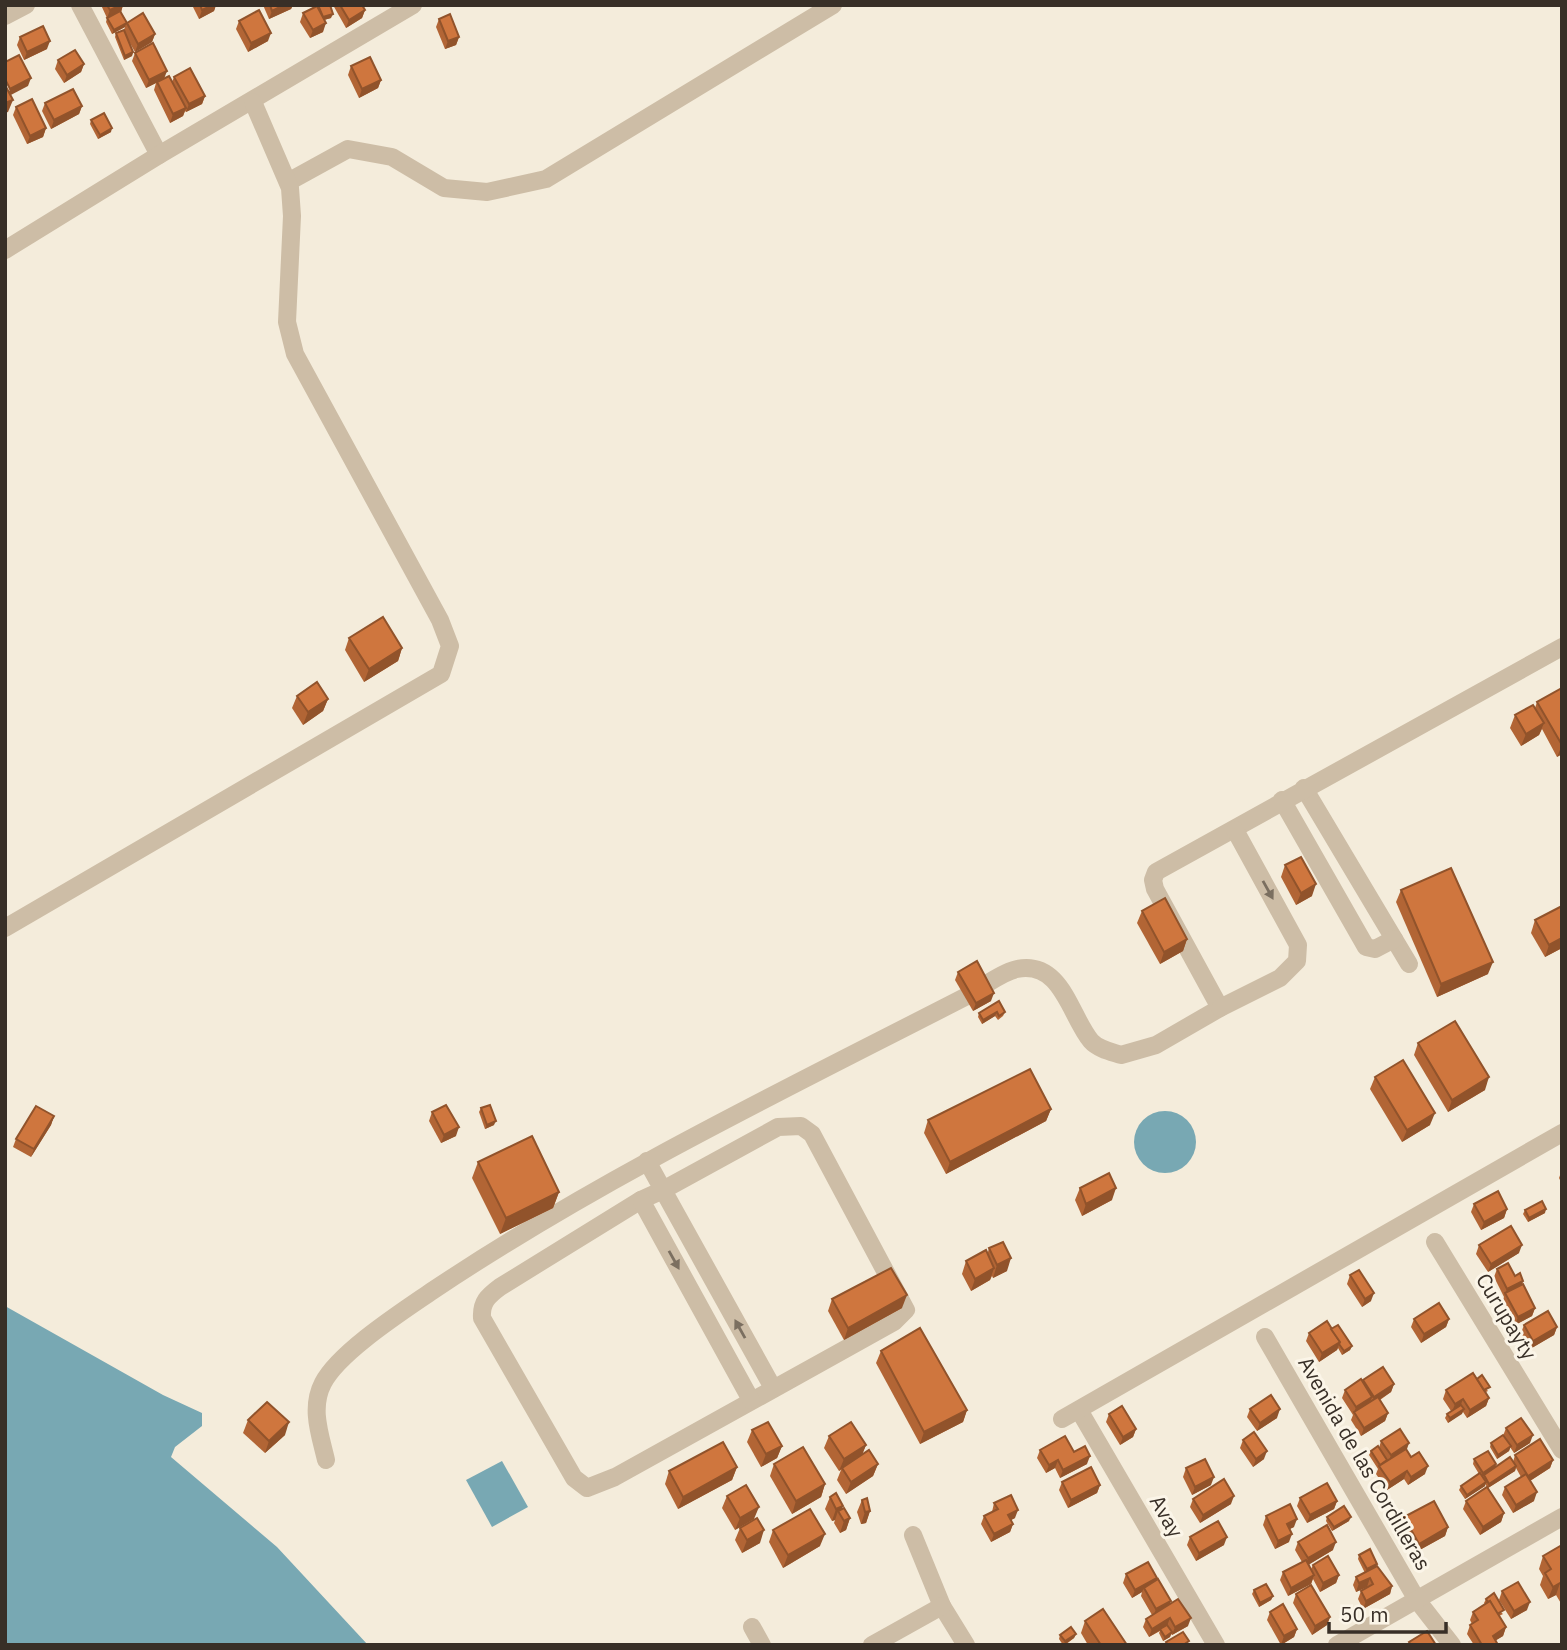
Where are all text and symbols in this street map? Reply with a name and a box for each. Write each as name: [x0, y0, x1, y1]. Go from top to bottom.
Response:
one-way arrow: [1262, 881, 1274, 900]
one-way arrow: [668, 1250, 679, 1270]
street label: Curupayty: [1470, 1268, 1544, 1365]
one-way arrow: [734, 1319, 746, 1338]
street label: Avenida de las Cordilleras: [1292, 1351, 1438, 1575]
street label: Avay: [1144, 1490, 1191, 1543]
scale bar: [1329, 1590, 1446, 1634]
text: 50 m: [1340, 1600, 1389, 1628]

